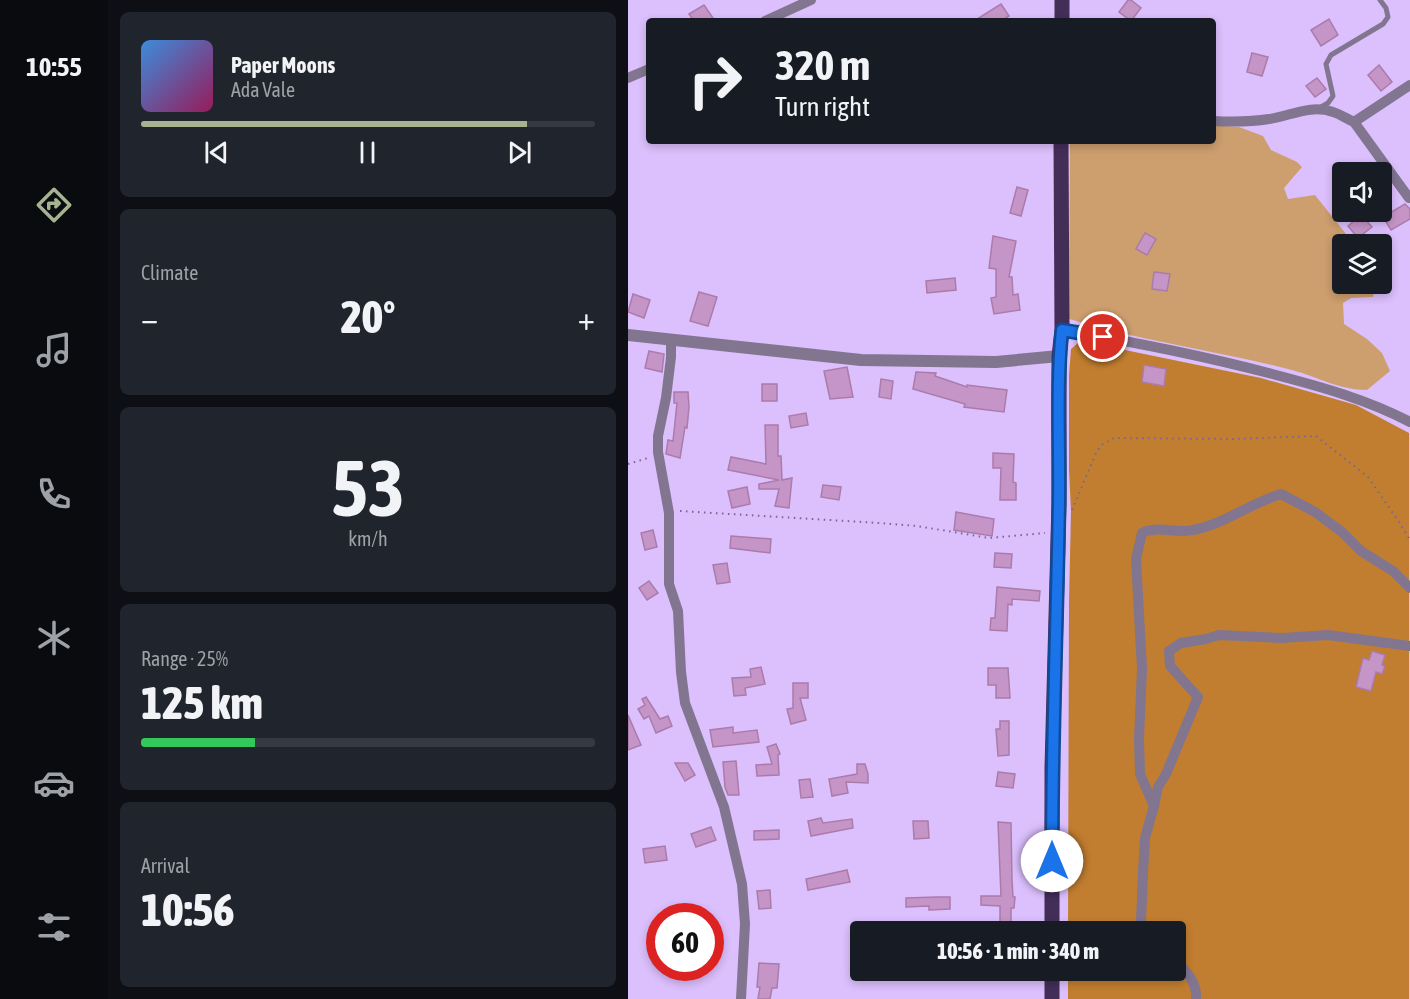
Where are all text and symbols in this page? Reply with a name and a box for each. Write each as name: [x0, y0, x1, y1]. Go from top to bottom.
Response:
text: 320 m: [775, 41, 870, 89]
icon: right: [676, 42, 754, 120]
text: 10:55: [26, 51, 82, 82]
text: Paper Moons: [231, 52, 335, 78]
text: Ada Vale: [231, 78, 295, 101]
text: Turn right: [775, 91, 870, 122]
icon: previous: [200, 136, 233, 169]
icon: pause: [351, 136, 384, 169]
icon: next: [503, 136, 536, 169]
map controls: [1332, 162, 1392, 294]
button: sound: [1332, 162, 1392, 222]
icon: directions: [33, 184, 75, 226]
button: layers: [1332, 234, 1392, 294]
text: Climate: [141, 261, 198, 284]
text: 20°: [341, 291, 395, 343]
text: −: [141, 299, 158, 337]
text: +: [578, 299, 595, 337]
pin: [1077, 311, 1128, 362]
icon: arrive: [1086, 320, 1119, 353]
icon: music: [33, 329, 75, 371]
text: 53: [331, 443, 405, 533]
icon: phone: [33, 473, 75, 515]
text: km/h: [348, 527, 388, 550]
icon: climate: [33, 617, 75, 659]
text: Range · 25%: [141, 647, 228, 670]
text: 125 km: [141, 677, 263, 729]
icon: car: [33, 762, 75, 804]
position arrow: [1020, 829, 1084, 893]
text: Arrival: [141, 854, 190, 877]
text: 10:56: [141, 884, 235, 936]
speed limit sign: 60: [646, 903, 724, 981]
icon: filters: [33, 906, 75, 948]
text: 10:56 · 1 min · 340 m: [937, 938, 1099, 964]

